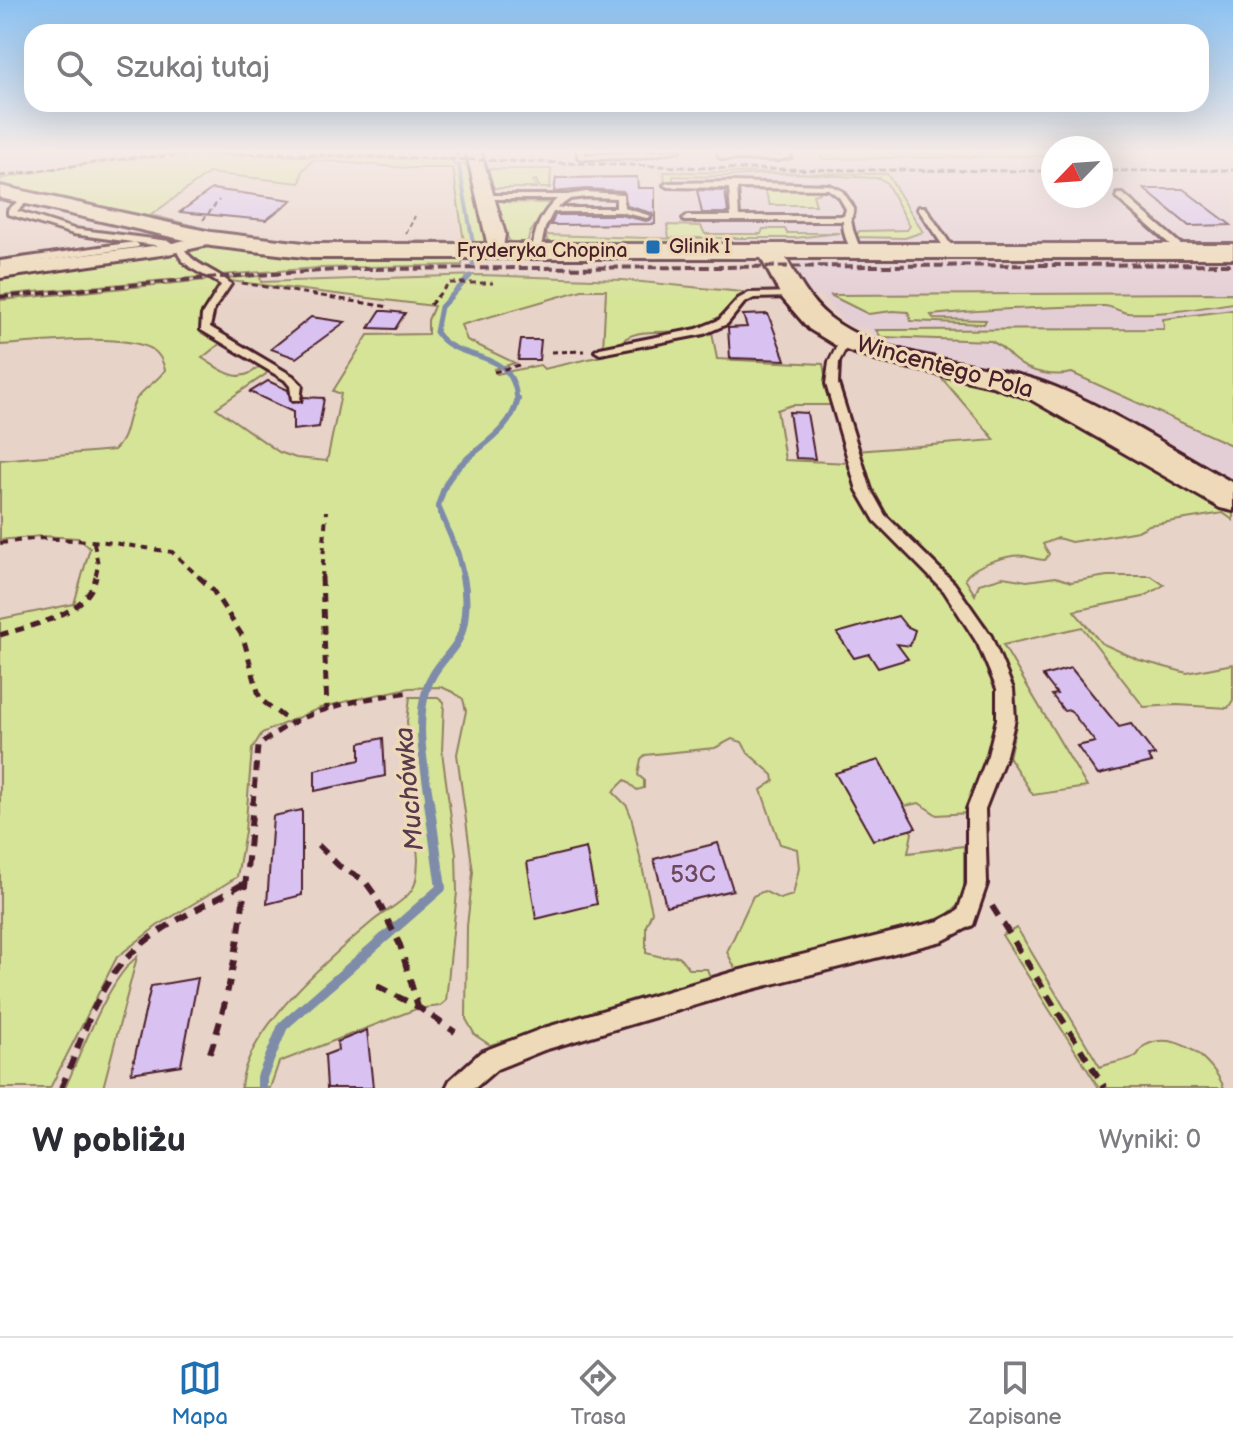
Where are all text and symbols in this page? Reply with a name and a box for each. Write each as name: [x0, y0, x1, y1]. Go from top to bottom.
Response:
search box: [24, 24, 1209, 112]
icon: search: [52, 46, 96, 90]
text: Szukaj tutaj: [116, 50, 270, 86]
north arrow: [1041, 136, 1113, 208]
place label: Glinik I: [669, 235, 731, 259]
marker: Glinik I: [644, 238, 662, 256]
street label: Fryderyka Chopina: [457, 239, 627, 263]
street label: Wincentego Pola: [853, 329, 1037, 405]
water label: Muchówka: [389, 726, 431, 852]
house number: 53C: [670, 860, 716, 889]
text: W pobliżu: [32, 1120, 186, 1161]
text: Wyniki: 0: [1099, 1125, 1201, 1156]
tab: Mapa: [171, 1356, 228, 1431]
tab: Trasa: [571, 1356, 626, 1431]
tab: Zapisane: [969, 1356, 1062, 1431]

